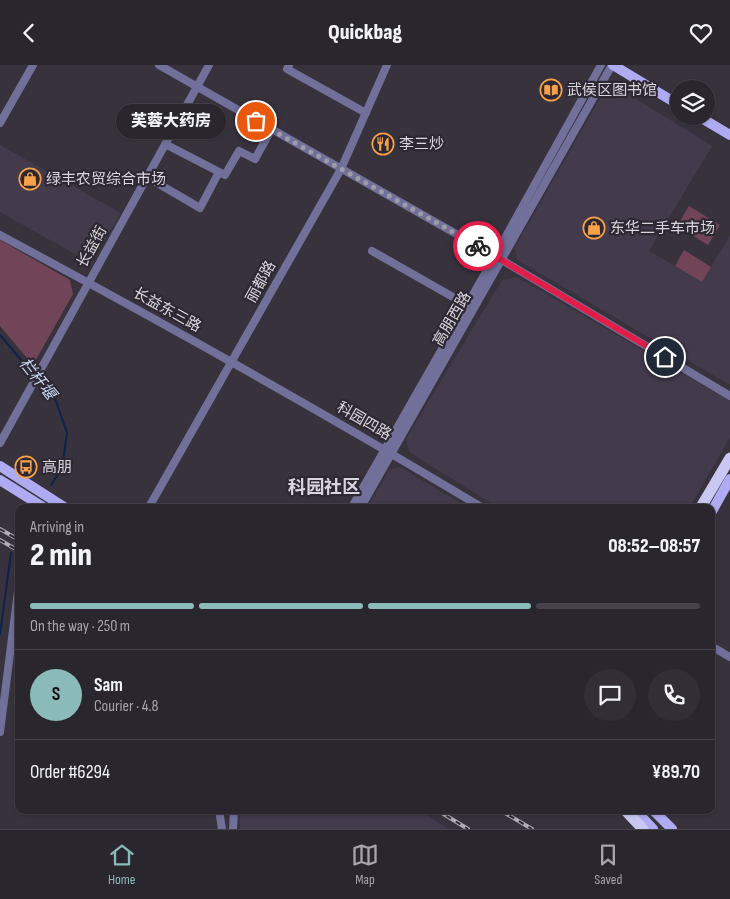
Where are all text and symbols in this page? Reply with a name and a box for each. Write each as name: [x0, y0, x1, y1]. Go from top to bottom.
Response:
icon: back: [15, 19, 43, 47]
text: Quickbag: [328, 19, 402, 46]
icon: heart: [687, 19, 715, 47]
library icon: 武侯区图书馆: [539, 78, 563, 102]
map controls: [670, 80, 715, 125]
button: layers: [670, 80, 715, 125]
place label: 武侯区图书馆: [567, 81, 657, 100]
pin: [235, 100, 277, 142]
callout: 芙蓉大药房: [116, 103, 226, 139]
icon: bag: [242, 107, 270, 135]
text: 芙蓉大药房: [131, 112, 211, 131]
restaurant icon: 李三炒: [371, 132, 395, 156]
place label: 李三炒: [399, 135, 444, 154]
shop icon: 绿丰农贸综合市场: [18, 167, 42, 191]
place label: 绿丰农贸综合市场: [46, 170, 166, 189]
shop icon: 东华二手车市场: [582, 216, 606, 240]
place label: 东华二手车市场: [610, 219, 715, 238]
courier: [453, 221, 503, 271]
street label: 长益街: [73, 223, 111, 271]
icon: bike: [464, 232, 492, 260]
street label: 丽都路: [242, 258, 280, 306]
street label: 长益东三路: [130, 284, 204, 336]
street label: 高朋西路: [429, 288, 475, 350]
pin: [644, 336, 686, 378]
icon: home: [651, 343, 679, 371]
water label: 栏杆堰: [15, 354, 61, 406]
street label: 科园四路: [333, 398, 395, 444]
bus stop icon: 高朋: [14, 455, 38, 479]
place label: 高朋: [42, 458, 72, 477]
district label: 科园社区: [288, 477, 360, 498]
text: Arriving in: [30, 518, 84, 537]
text: 08:52–08:57: [608, 535, 700, 558]
text: 2 min: [30, 536, 92, 575]
text: On the way · 250 m: [30, 617, 130, 636]
button: chat: [584, 669, 636, 721]
button: phone: [648, 669, 700, 721]
text: Sam: [94, 674, 123, 697]
text: S: [52, 683, 60, 706]
text: Courier · 4.8: [94, 697, 158, 716]
text: Order #6294: [30, 761, 110, 784]
text: ¥89.70: [652, 761, 700, 784]
tab: Home: [108, 841, 136, 888]
tab: Map: [351, 841, 379, 888]
tab: Saved: [594, 841, 622, 888]

